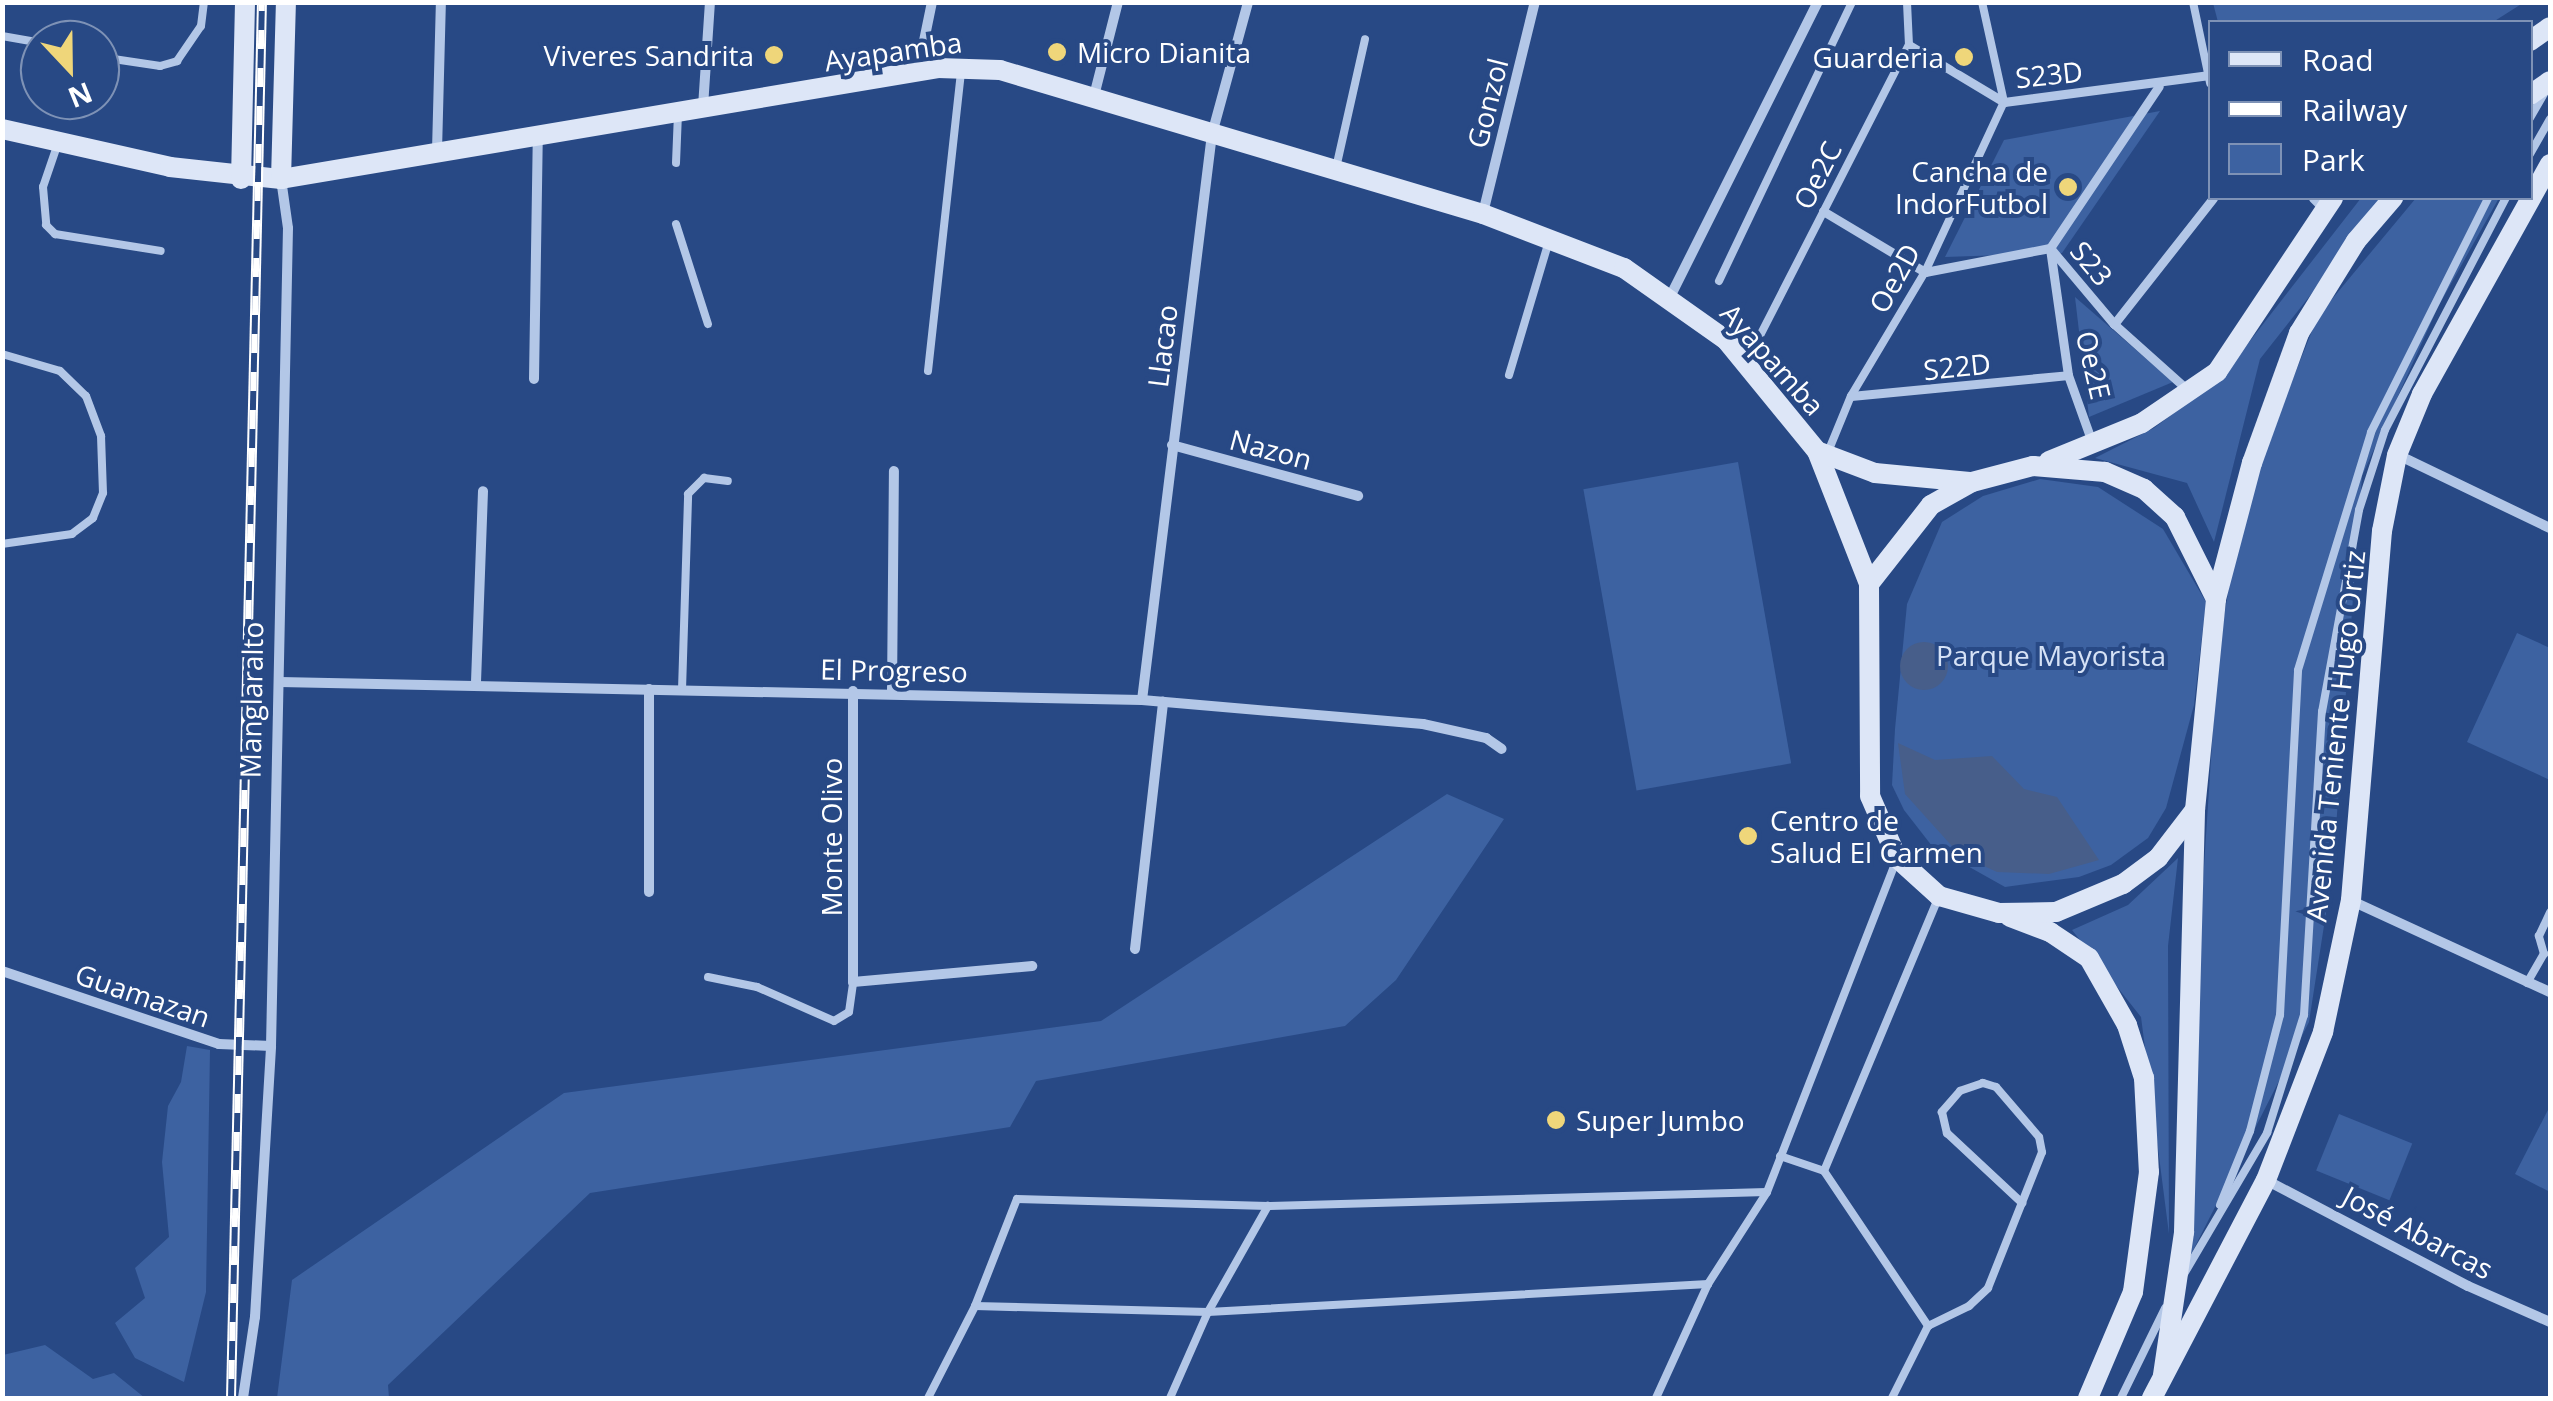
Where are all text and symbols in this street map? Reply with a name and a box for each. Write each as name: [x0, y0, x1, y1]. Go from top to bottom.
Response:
north arrow: [20, 20, 120, 120]
legend: [2208, 20, 2533, 200]
street label: Ayapamba: [822, 25, 964, 77]
place label: Micro Dianita: [1077, 35, 1251, 69]
place label: Viveres Sandrita: [543, 38, 754, 72]
text: Road: [2302, 39, 2374, 80]
place label: Guarderia: [1813, 40, 1944, 74]
marker: Micro Dianita: [1046, 41, 1068, 63]
marker: Viveres Sandrita: [763, 44, 785, 66]
marker: Guarderia: [1953, 46, 1975, 68]
street label: S23D: [2014, 54, 2084, 94]
street label: Gonzol: [1460, 55, 1514, 151]
text: N: [63, 74, 98, 118]
text: Railway: [2302, 89, 2407, 130]
street label: Oe2C: [1786, 136, 1848, 214]
text: Park: [2302, 139, 2365, 180]
place label: Cancha de IndorFutbol: [1895, 154, 2048, 220]
marker: Cancha de IndorFutbol: [2057, 176, 2079, 198]
street label: S23: [2064, 234, 2120, 292]
street label: Oe2D: [1861, 238, 1927, 318]
street label: Ayapamba: [1714, 296, 1832, 422]
street label: Llacao: [1140, 303, 1184, 389]
street label: Oe2E: [2070, 328, 2118, 402]
street label: S22D: [1922, 346, 1992, 386]
street label: Nazon: [1226, 422, 1316, 476]
street label: Avenida Teniente Hugo Ortiz: [2299, 549, 2371, 923]
street label: Manglaralto: [233, 621, 269, 779]
park label: Parque Mayorista: [1936, 638, 2166, 672]
street label: El Progreso: [820, 652, 968, 688]
street label: Monte Olivo: [814, 758, 848, 916]
place label: Centro de Salud El Carmen: [1770, 803, 1983, 869]
marker: Centro de Salud El Carmen: [1735, 823, 1761, 849]
street label: Guamazan: [71, 956, 215, 1034]
place label: Super Jumbo: [1576, 1103, 1745, 1137]
marker: Super Jumbo: [1545, 1109, 1567, 1131]
street label: José Abarcas: [2337, 1178, 2499, 1286]

